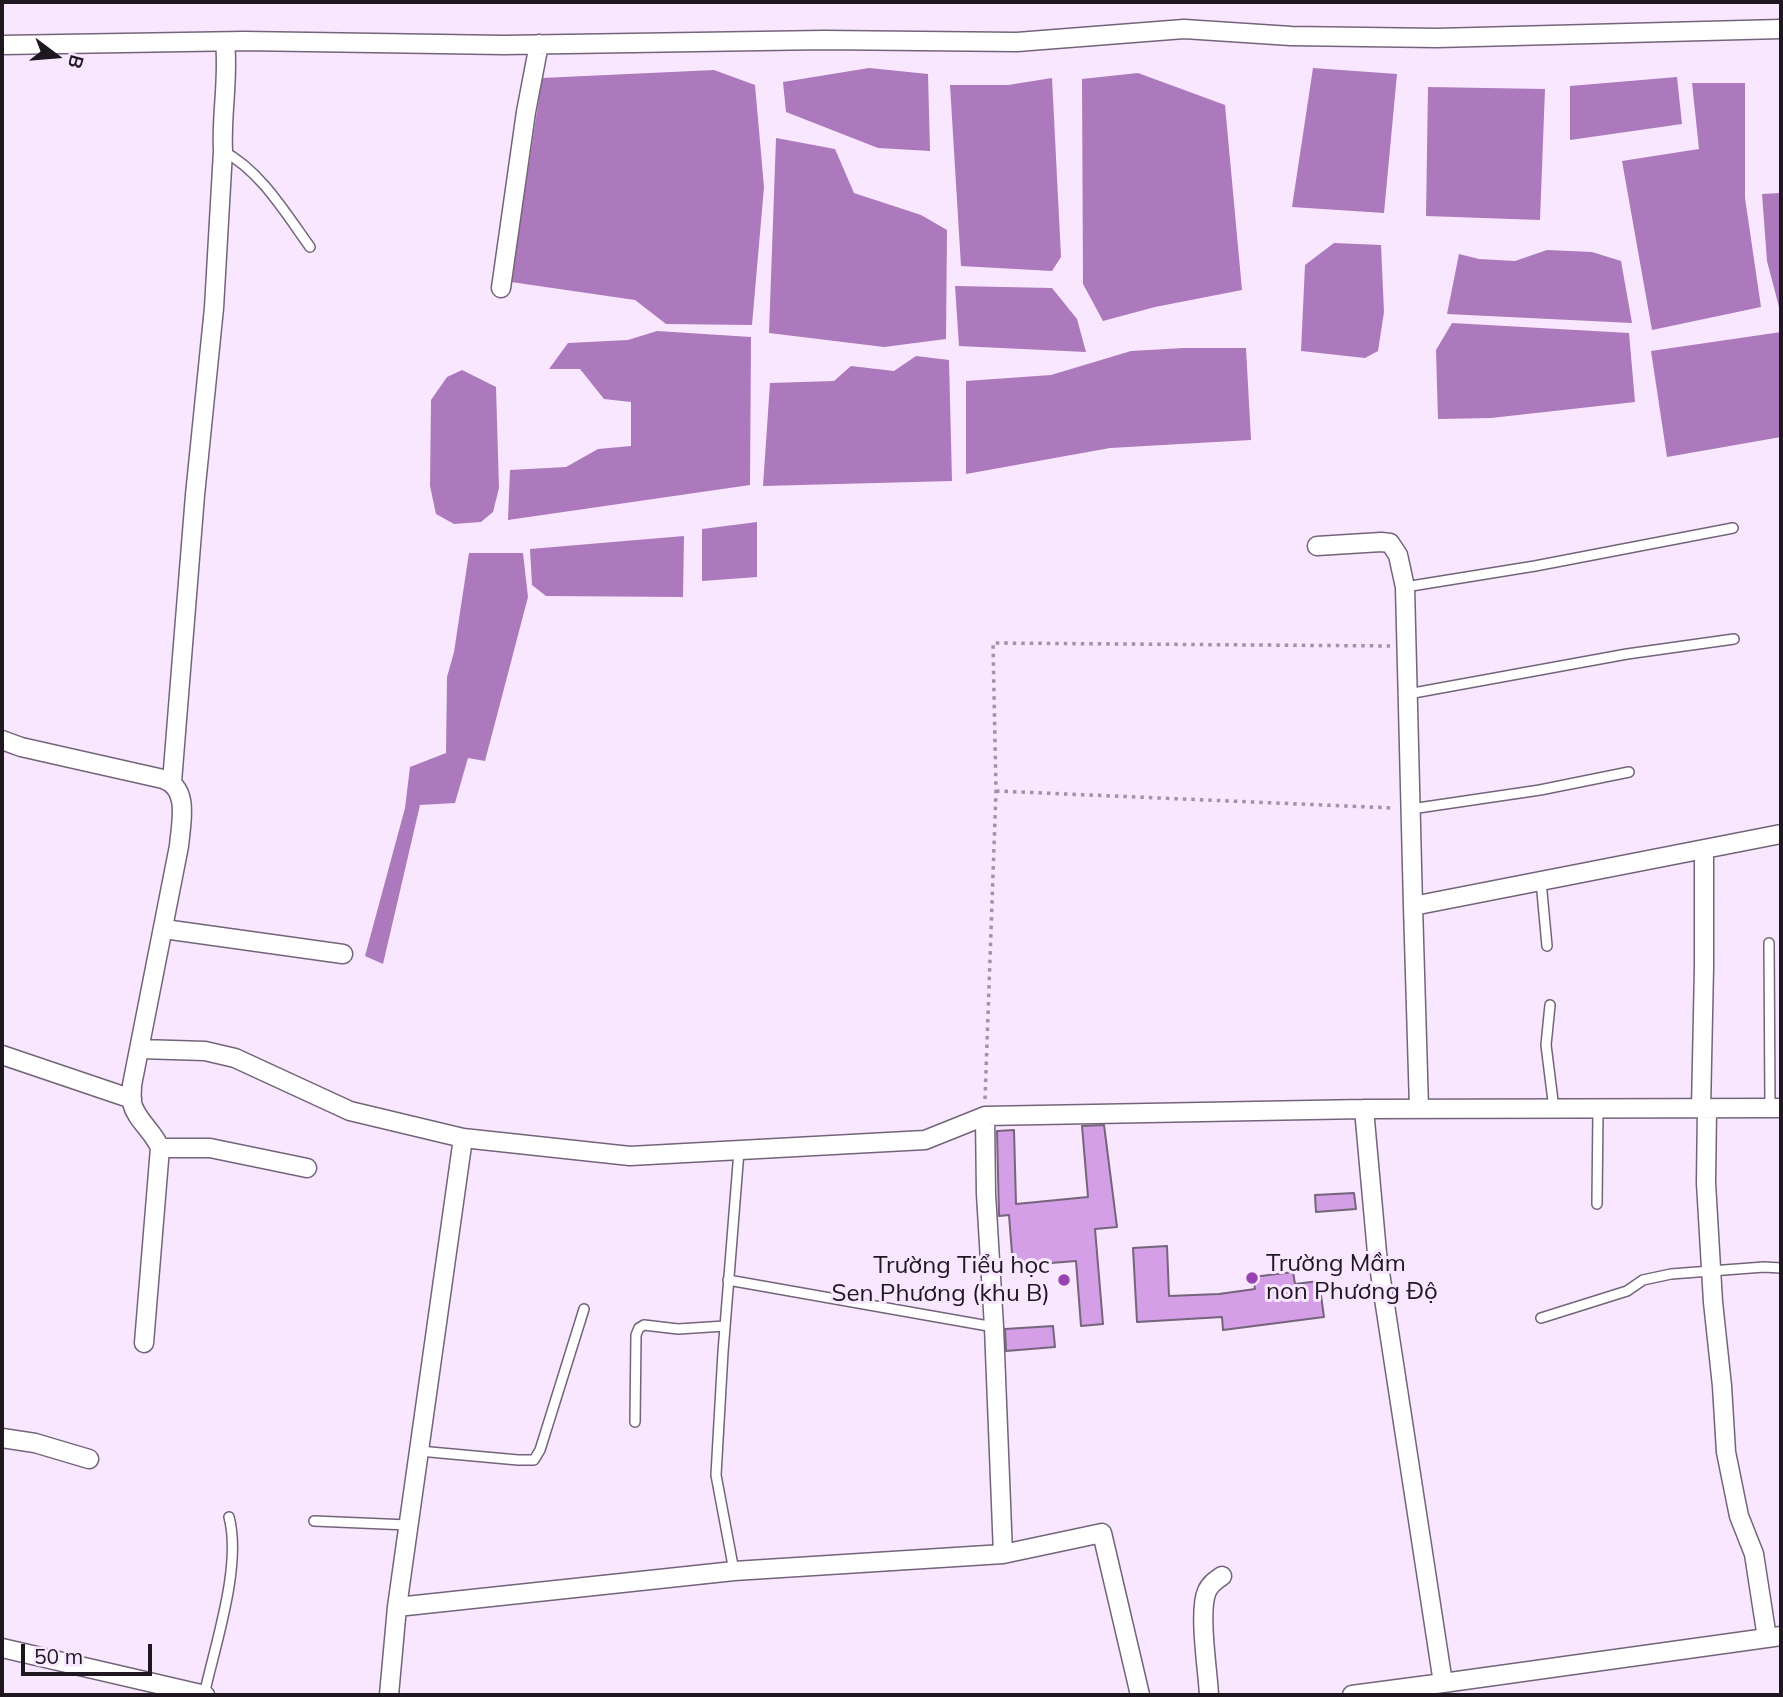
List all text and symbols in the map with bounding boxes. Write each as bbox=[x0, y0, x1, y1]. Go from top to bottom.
north arrow bbox=[21, 21, 91, 91]
text: B bbox=[63, 52, 90, 71]
place label: Trường Mầm non Phương Độ bbox=[1266, 1250, 1438, 1306]
place label: Trường Tiểu học Sen Phương (khu B) bbox=[832, 1252, 1050, 1308]
marker: Trường Mầm non Phương Độ bbox=[1244, 1270, 1260, 1286]
marker: Trường Tiểu học Sen Phương (khu B) bbox=[1056, 1272, 1072, 1288]
scale bar bbox=[24, 1630, 156, 1674]
text: 50 m bbox=[34, 1643, 83, 1669]

